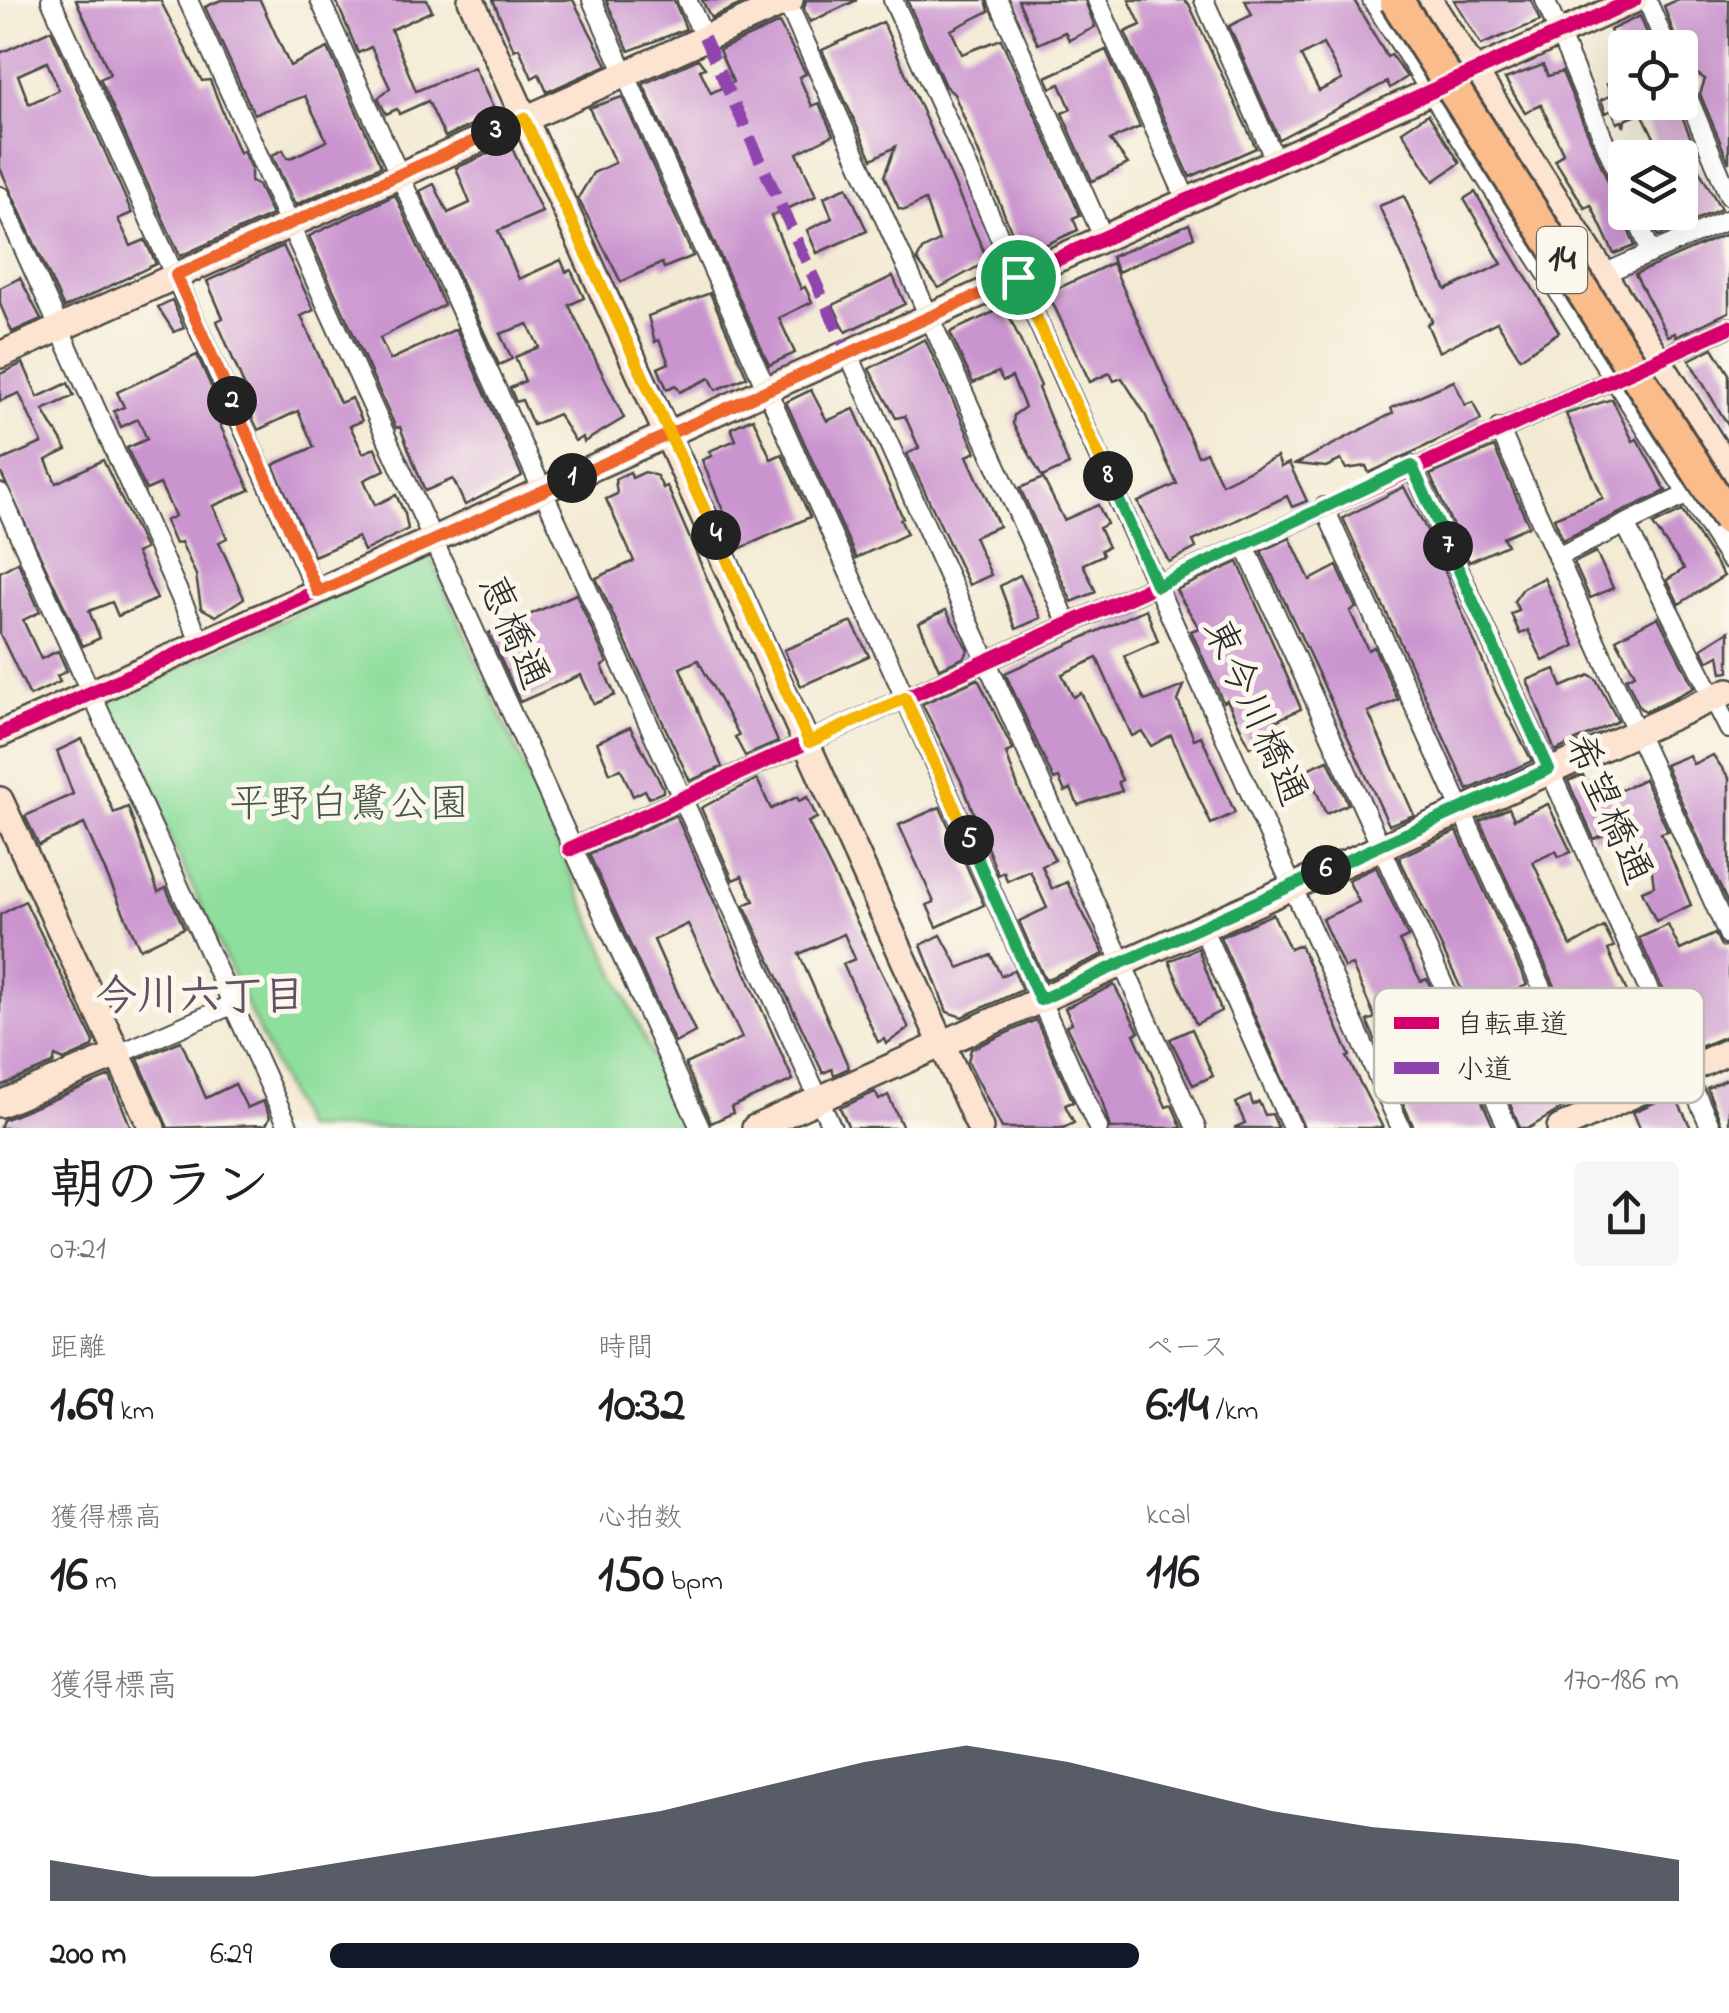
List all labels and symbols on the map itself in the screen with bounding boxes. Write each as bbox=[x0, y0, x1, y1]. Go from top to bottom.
pin: 3 bbox=[471, 106, 521, 156]
road number: 14 bbox=[1537, 227, 1587, 293]
pin bbox=[976, 235, 1061, 320]
pin: 2 bbox=[207, 376, 257, 426]
pin: 8 bbox=[1083, 451, 1133, 501]
pin: 1 bbox=[547, 453, 597, 503]
pin: 4 bbox=[691, 510, 741, 560]
pin: 7 bbox=[1423, 521, 1473, 571]
street label: 恵橋通 bbox=[460, 566, 562, 700]
street label: 東今川橋通 bbox=[1185, 610, 1321, 816]
street label: 希望橋通 bbox=[1547, 725, 1665, 895]
park label: 平野白鷺公園 bbox=[229, 777, 469, 836]
pin: 5 bbox=[944, 815, 994, 865]
pin: 6 bbox=[1301, 845, 1351, 895]
district label: 今川六丁目 bbox=[95, 968, 305, 1029]
legend bbox=[1374, 988, 1704, 1103]
text: 自転車道 bbox=[1456, 1006, 1568, 1047]
text: 小道 bbox=[1456, 1051, 1512, 1092]

